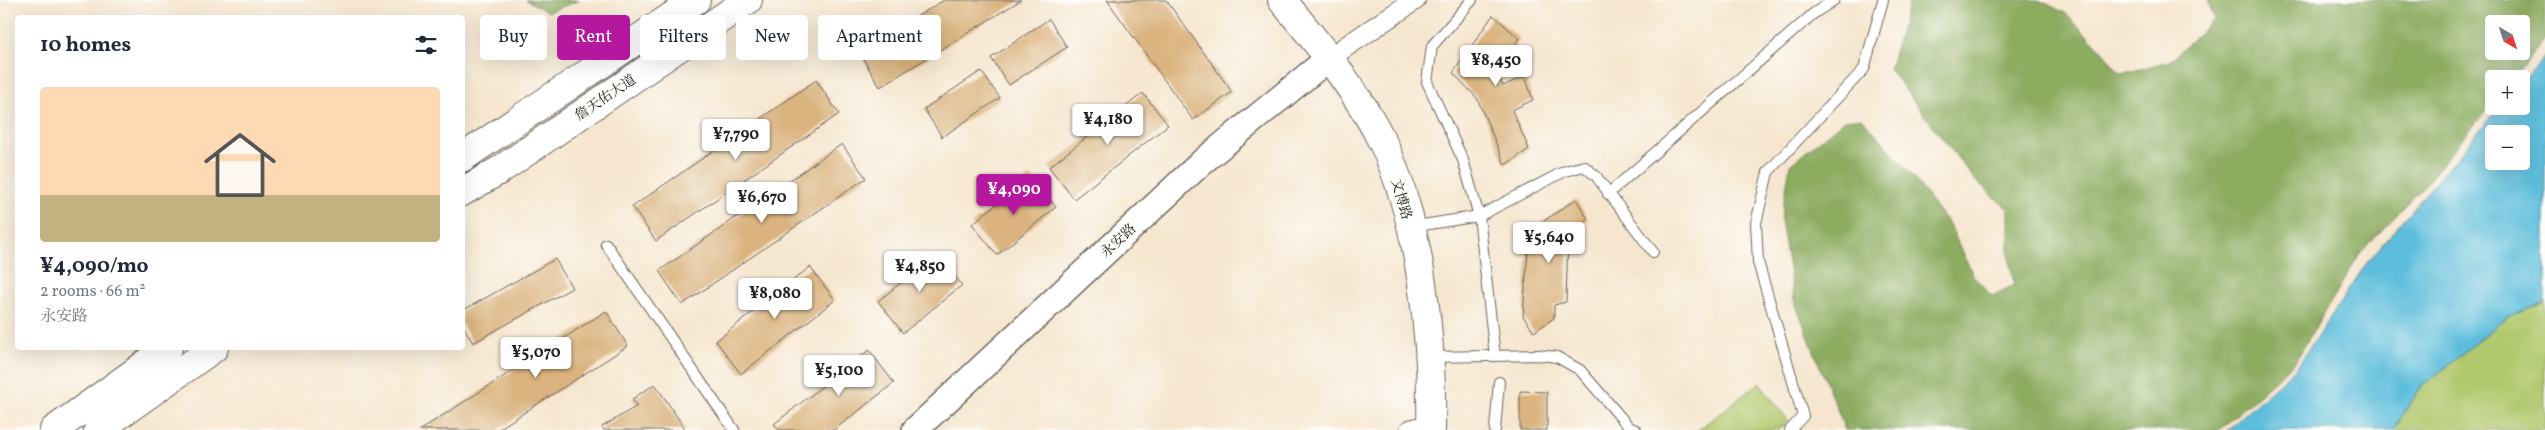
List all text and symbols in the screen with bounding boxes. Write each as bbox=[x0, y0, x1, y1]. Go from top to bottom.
chip: Buy bbox=[480, 15, 547, 60]
chip: Rent bbox=[557, 15, 630, 60]
chip: Filters bbox=[640, 15, 726, 60]
chip: New bbox=[736, 15, 808, 60]
chip: Apartment bbox=[818, 15, 941, 60]
north arrow bbox=[2485, 15, 2530, 60]
map controls bbox=[2485, 15, 2530, 170]
text: 10 homes bbox=[40, 31, 131, 60]
icon: filters bbox=[412, 31, 440, 59]
pin: ¥8,450 bbox=[1455, 44, 1537, 87]
text: ¥8,450 bbox=[1471, 50, 1521, 72]
button: + bbox=[2485, 70, 2530, 115]
street label: 詹天佑大道 bbox=[572, 71, 640, 126]
pin: ¥4,180 bbox=[1067, 104, 1149, 146]
text: ¥4,180 bbox=[1083, 109, 1133, 131]
pin: ¥7,790 bbox=[695, 119, 777, 161]
icon: home bbox=[195, 120, 285, 210]
text: ¥7,790 bbox=[713, 124, 759, 146]
button: − bbox=[2485, 125, 2530, 170]
pin: ¥4,090 bbox=[973, 174, 1055, 216]
street label: 文博路 bbox=[1386, 177, 1415, 222]
text: ¥4,090 bbox=[987, 179, 1041, 201]
pin: ¥6,670 bbox=[721, 182, 803, 224]
text: ¥6,670 bbox=[737, 187, 787, 209]
street label: 永安路 bbox=[1097, 220, 1141, 262]
pin: ¥5,640 bbox=[1508, 222, 1590, 264]
text: ¥5,640 bbox=[1524, 227, 1574, 249]
pin: ¥4,850 bbox=[879, 250, 961, 293]
text: ¥4,090/mo bbox=[40, 252, 149, 281]
text: ¥4,850 bbox=[895, 256, 945, 278]
pin: ¥8,080 bbox=[734, 278, 816, 320]
text: 2 rooms · 66 m² bbox=[40, 281, 146, 303]
text: ¥8,080 bbox=[749, 283, 801, 305]
text: 永安路 bbox=[40, 306, 88, 328]
pin: ¥5,070 bbox=[495, 336, 577, 379]
text: ¥5,070 bbox=[511, 342, 561, 364]
pin: ¥5,100 bbox=[798, 354, 880, 397]
text: ¥5,100 bbox=[815, 360, 863, 382]

